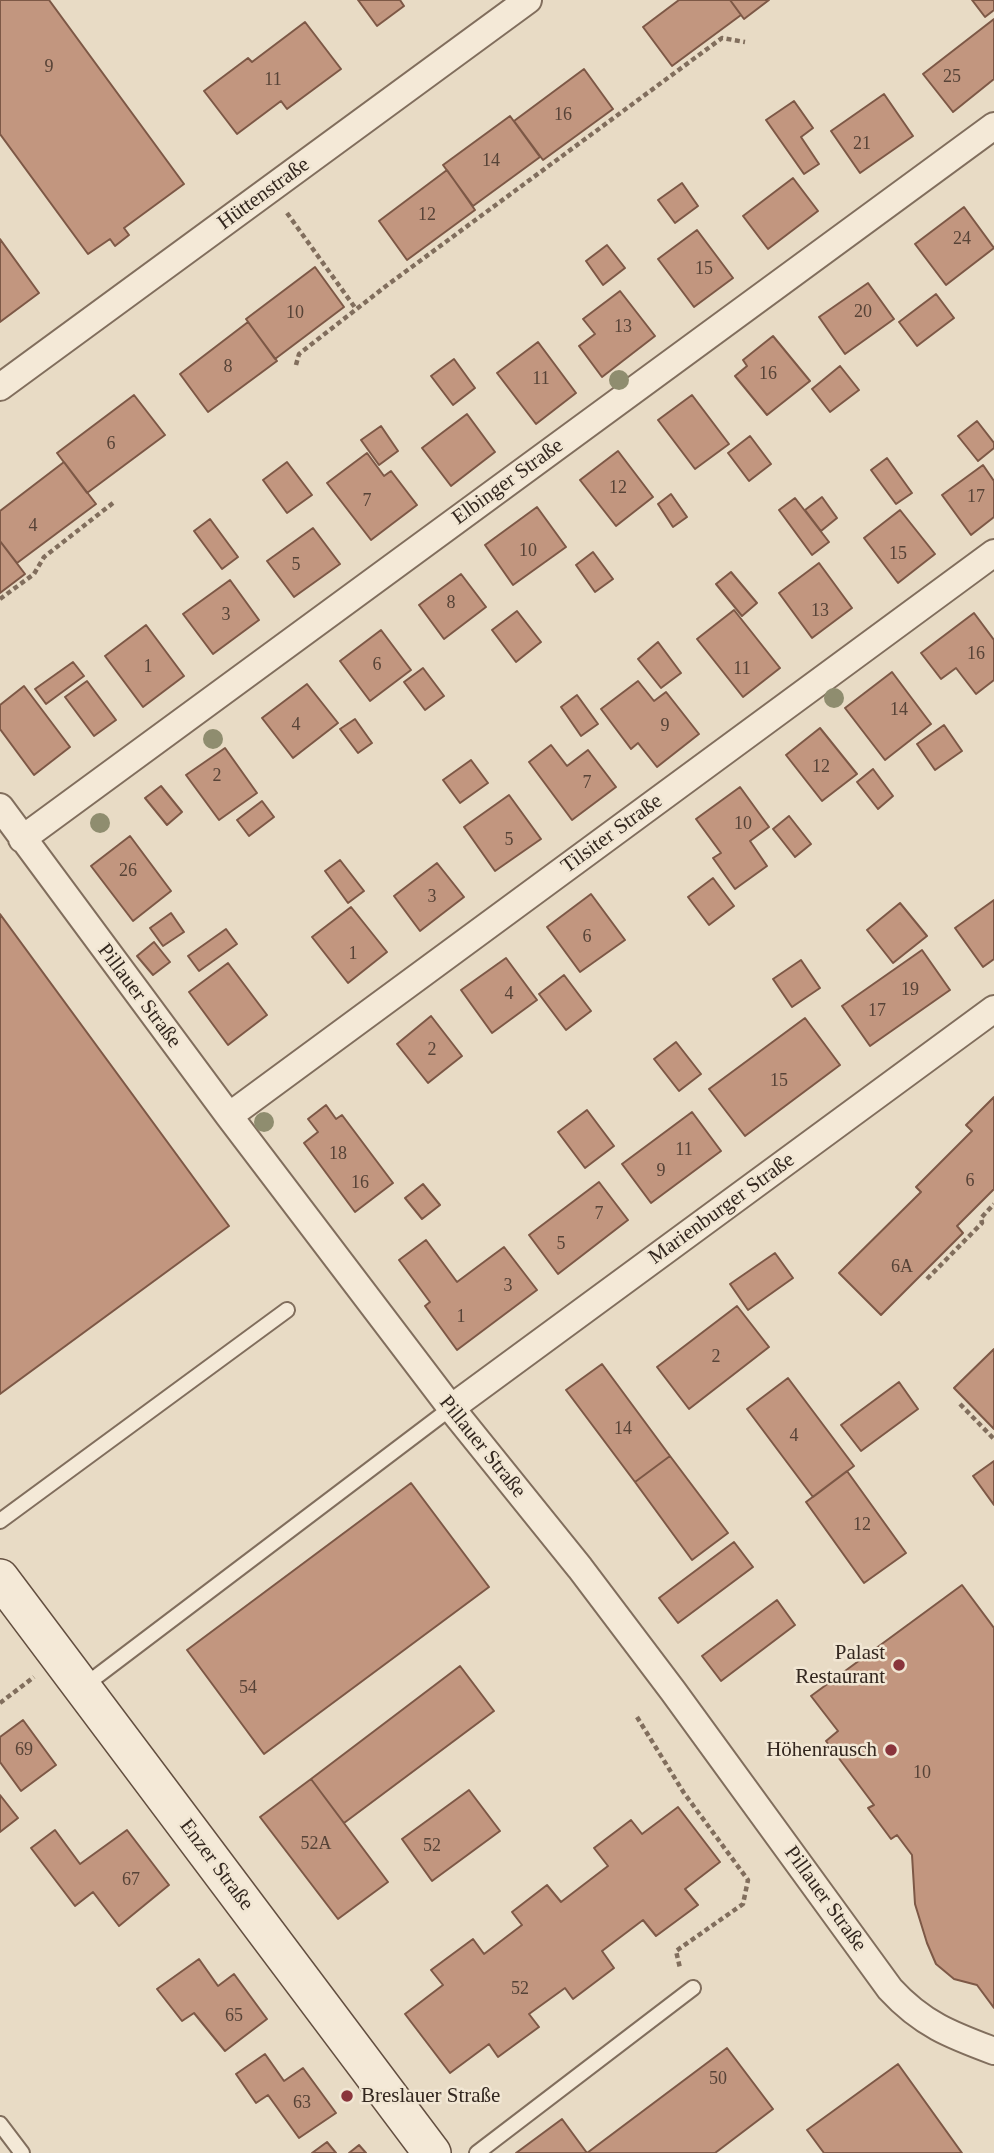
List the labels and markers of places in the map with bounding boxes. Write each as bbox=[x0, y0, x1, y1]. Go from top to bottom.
place label: Palast Restaurant bbox=[795, 1640, 885, 1690]
marker: Palast Restaurant bbox=[891, 1657, 907, 1673]
place label: Höhenrausch bbox=[766, 1737, 877, 1763]
marker: Höhenrausch bbox=[883, 1742, 899, 1758]
place label: Breslauer Straße bbox=[361, 2083, 500, 2109]
marker: Breslauer Straße bbox=[339, 2088, 355, 2104]

